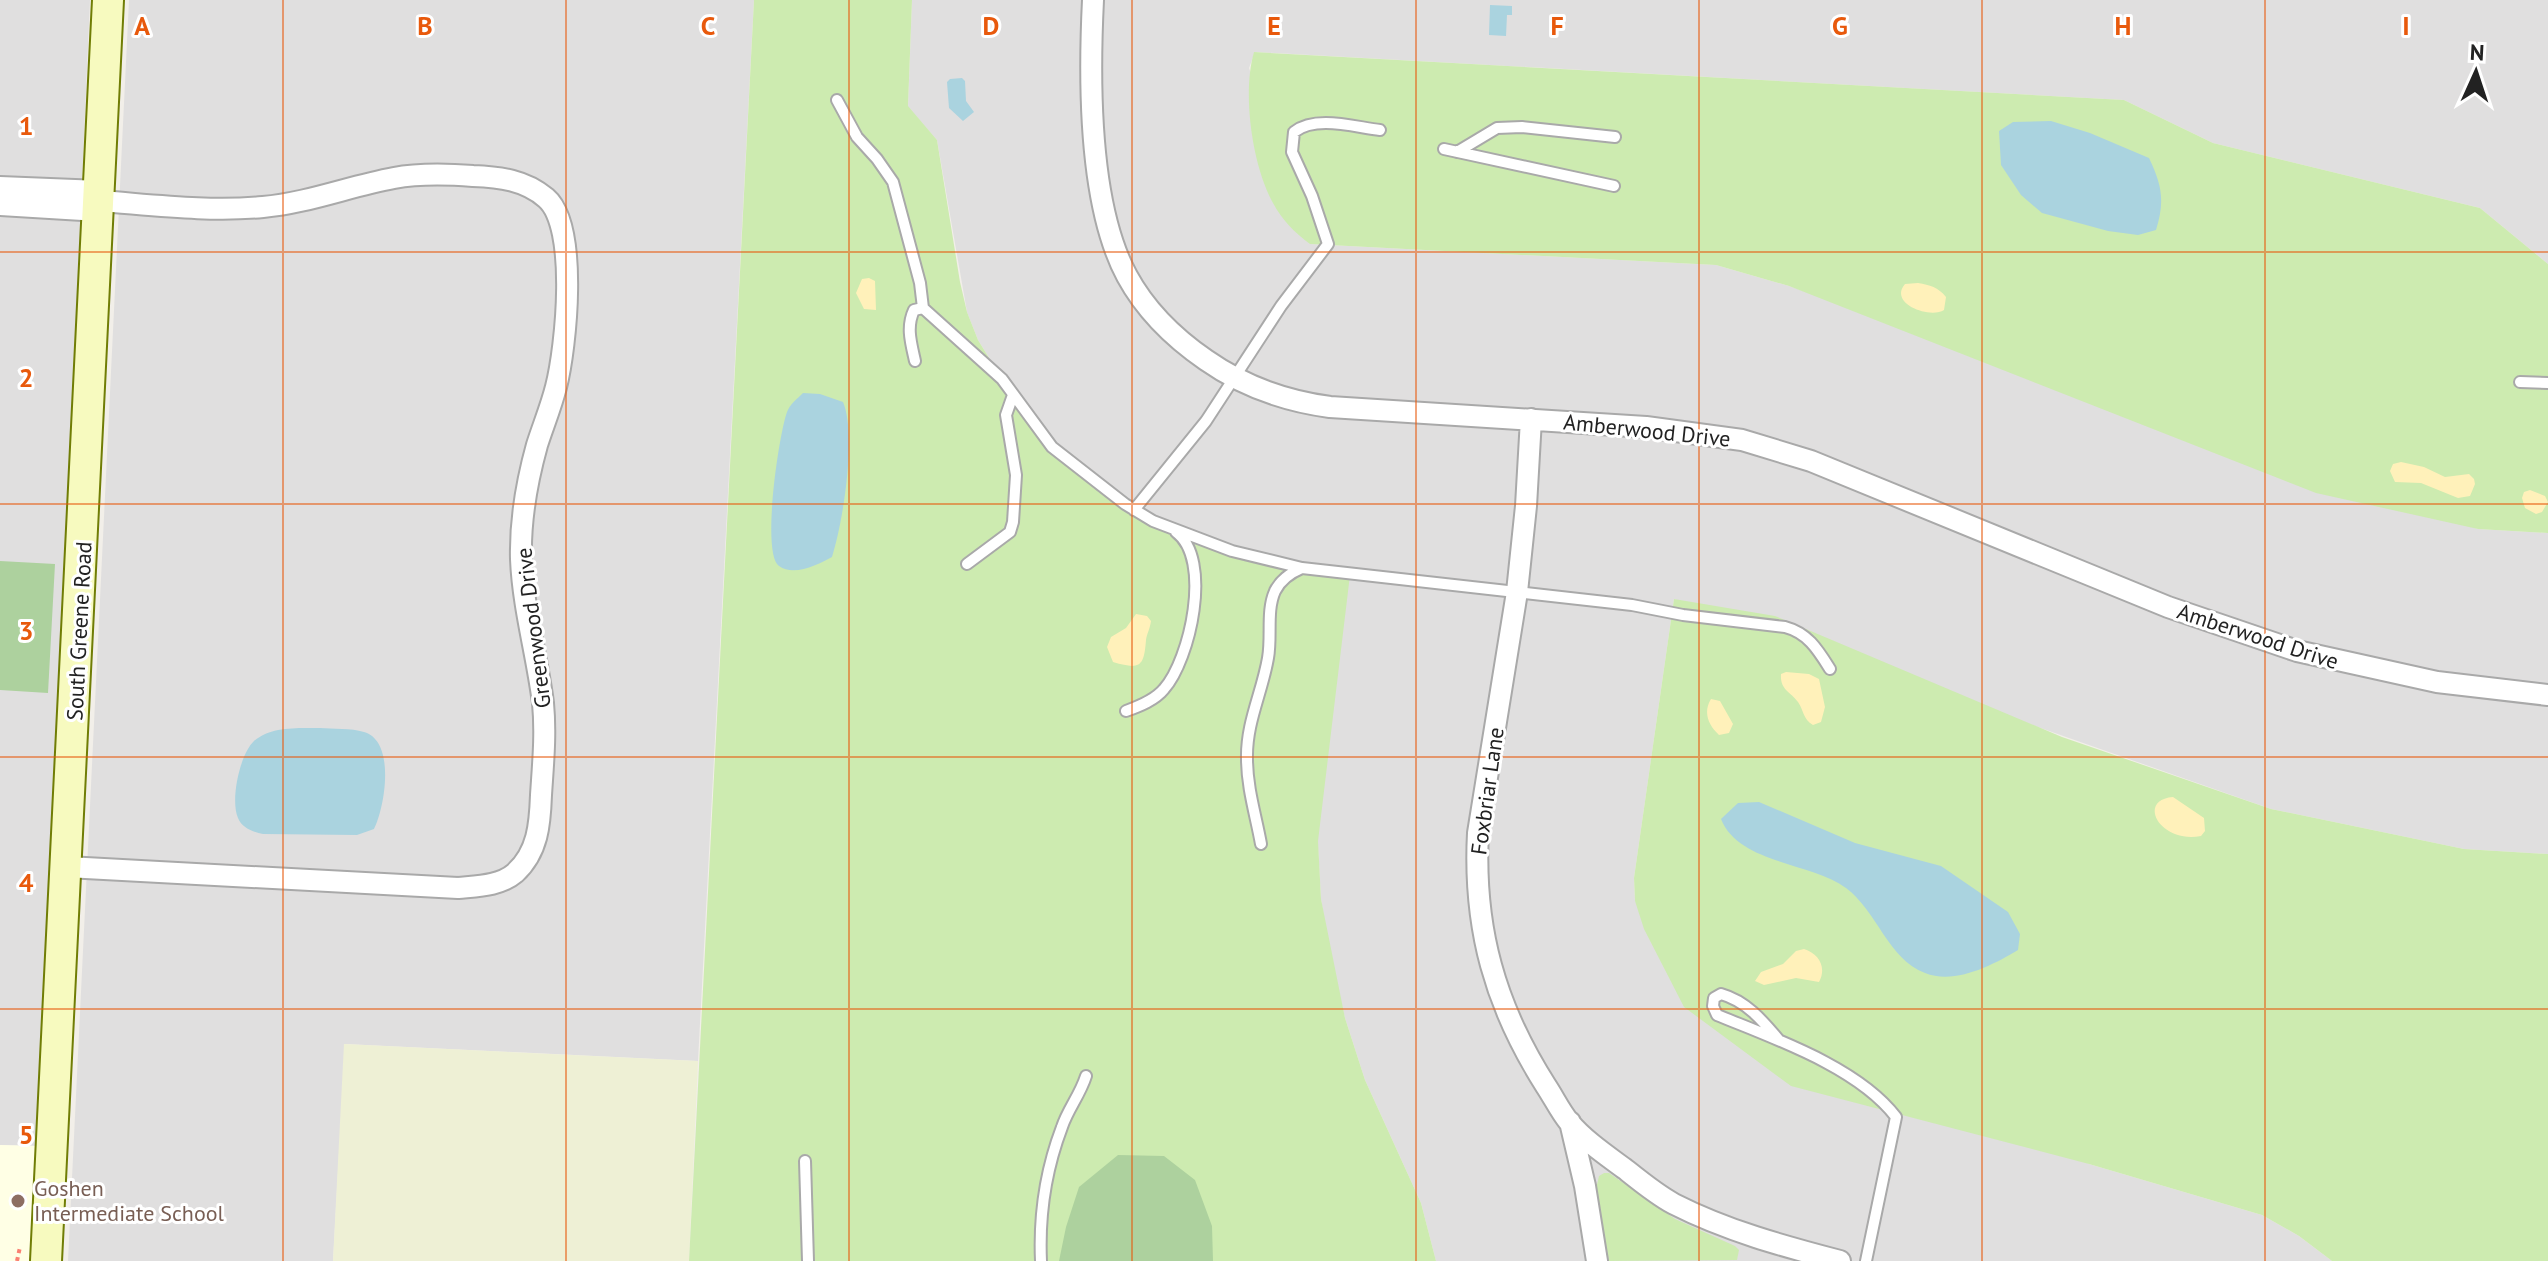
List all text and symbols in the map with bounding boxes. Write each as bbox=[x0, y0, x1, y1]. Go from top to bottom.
text: A bbox=[134, 9, 150, 42]
text: B bbox=[417, 9, 433, 42]
text: C bbox=[701, 9, 715, 42]
text: D bbox=[983, 9, 999, 42]
text: E bbox=[1267, 9, 1281, 42]
text: F bbox=[1550, 9, 1564, 42]
text: G bbox=[1832, 9, 1848, 42]
text: H bbox=[2115, 9, 2131, 42]
text: I bbox=[2402, 9, 2410, 42]
north arrow bbox=[2436, 32, 2516, 112]
text: N bbox=[2469, 38, 2485, 66]
text: 1 bbox=[19, 109, 33, 142]
text: 2 bbox=[19, 361, 33, 394]
street label: Amberwood Drive bbox=[1562, 407, 1732, 453]
street label: South Greene Road bbox=[60, 541, 98, 721]
street label: Greenwood Drive bbox=[509, 546, 557, 710]
street label: Amberwood Drive bbox=[2174, 597, 2342, 675]
text: 3 bbox=[19, 614, 33, 647]
street label: Foxbriar Lane bbox=[1464, 725, 1510, 857]
text: 4 bbox=[19, 866, 34, 899]
text: 5 bbox=[19, 1118, 33, 1151]
place label: Goshen Intermediate School bbox=[34, 1174, 224, 1227]
marker: Goshen Intermediate School bbox=[9, 1192, 27, 1210]

